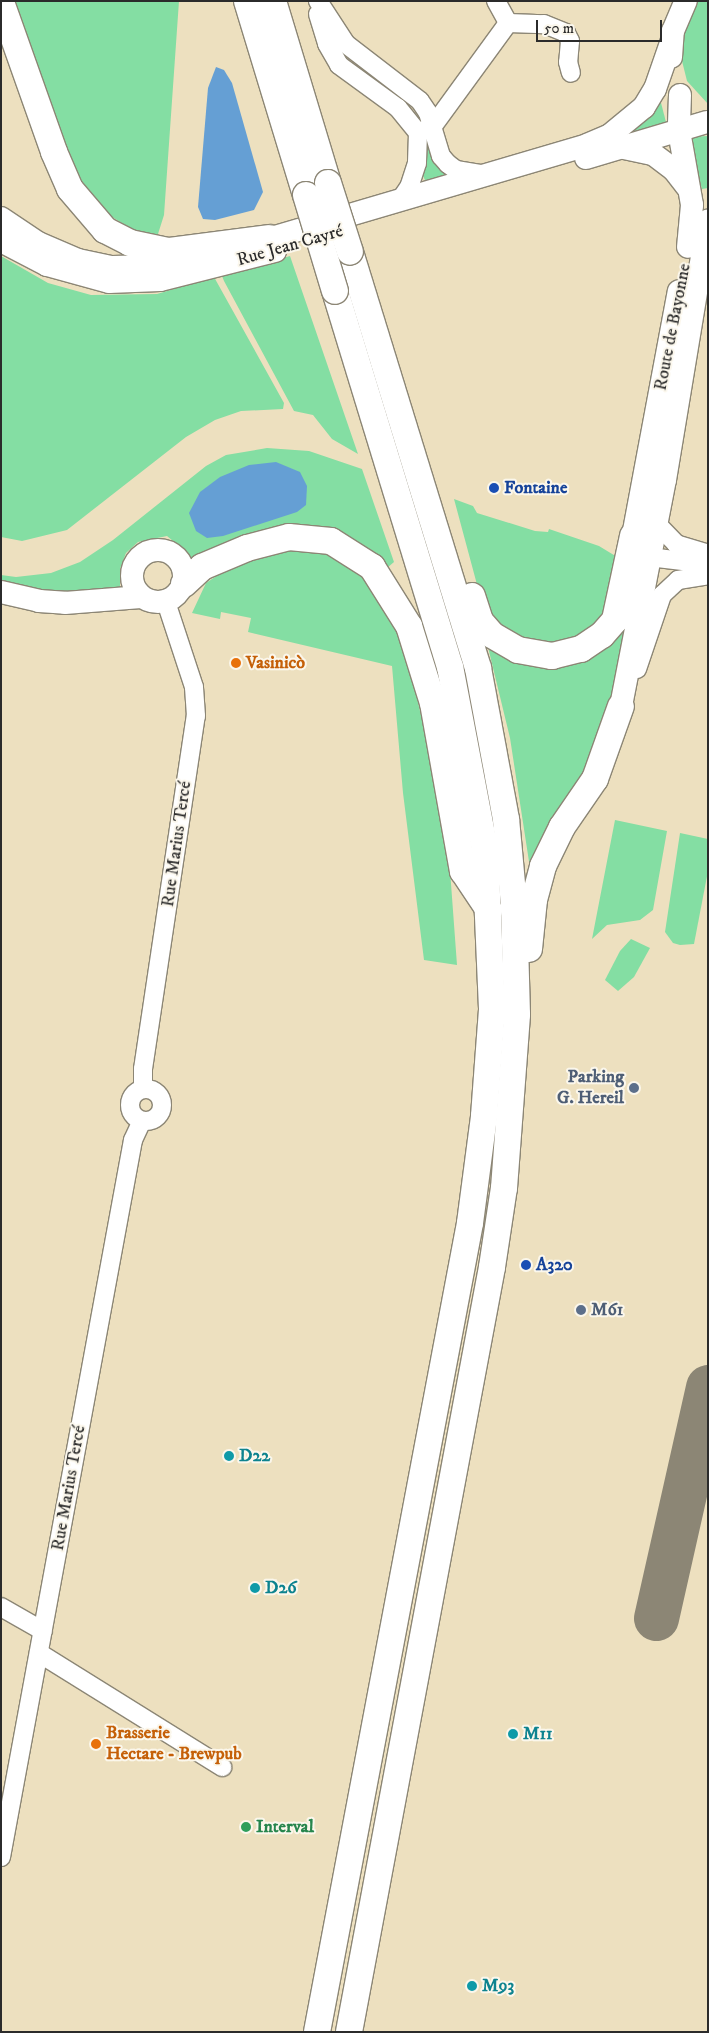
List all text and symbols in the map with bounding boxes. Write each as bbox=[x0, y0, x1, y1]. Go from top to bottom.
scale bar bbox=[539, 10, 665, 42]
text: 50 m bbox=[544, 19, 574, 38]
street label: Rue Jean Cayré bbox=[234, 221, 346, 271]
street label: Route de Bayonne bbox=[650, 262, 696, 392]
place label: Fontaine bbox=[504, 477, 567, 499]
marker: Fontaine bbox=[488, 482, 500, 494]
place label: Vasinicò bbox=[246, 652, 305, 674]
marker: Vasinicò bbox=[230, 657, 242, 669]
street label: Rue Marius Tercé bbox=[157, 780, 197, 908]
place label: Parking G. Hereil bbox=[557, 1067, 624, 1110]
marker: Parking G. Hereil bbox=[628, 1082, 640, 1094]
place label: A320 bbox=[536, 1254, 573, 1276]
marker: A320 bbox=[520, 1259, 532, 1271]
place label: M61 bbox=[591, 1299, 623, 1321]
marker: M61 bbox=[575, 1304, 587, 1316]
street label: Rue Marius Tercé bbox=[47, 1424, 91, 1552]
place label: D22 bbox=[239, 1445, 270, 1467]
marker: D22 bbox=[223, 1450, 235, 1462]
place label: D26 bbox=[265, 1577, 297, 1599]
marker: D26 bbox=[249, 1582, 261, 1594]
place label: Brasserie Hectare - Brewpub bbox=[106, 1723, 242, 1766]
place label: M11 bbox=[523, 1723, 553, 1745]
marker: M11 bbox=[507, 1728, 519, 1740]
marker: Brasserie Hectare - Brewpub bbox=[90, 1738, 102, 1750]
place label: Interval bbox=[256, 1816, 314, 1838]
marker: Interval bbox=[240, 1821, 252, 1833]
place label: M93 bbox=[482, 1975, 514, 1997]
marker: M93 bbox=[466, 1980, 478, 1992]

